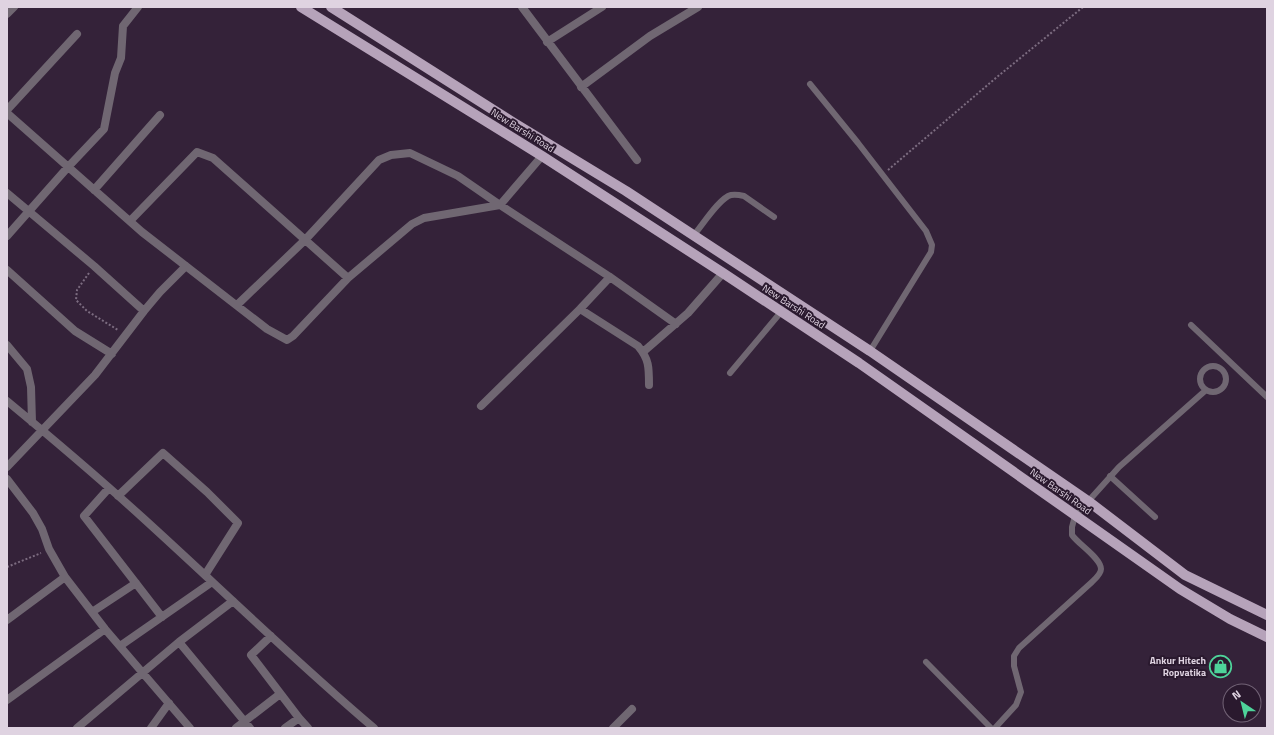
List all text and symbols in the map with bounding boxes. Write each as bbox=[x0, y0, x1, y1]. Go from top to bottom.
street label: New Barshi Road bbox=[488, 105, 557, 156]
street label: New Barshi Road bbox=[759, 280, 828, 332]
street label: New Barshi Road bbox=[1027, 465, 1095, 518]
place label: Ankur Hitech Ropvatika bbox=[1150, 653, 1206, 680]
shop icon: Ankur Hitech Ropvatika bbox=[1208, 653, 1234, 679]
north arrow bbox=[1222, 683, 1262, 723]
text: N bbox=[1229, 686, 1244, 704]

